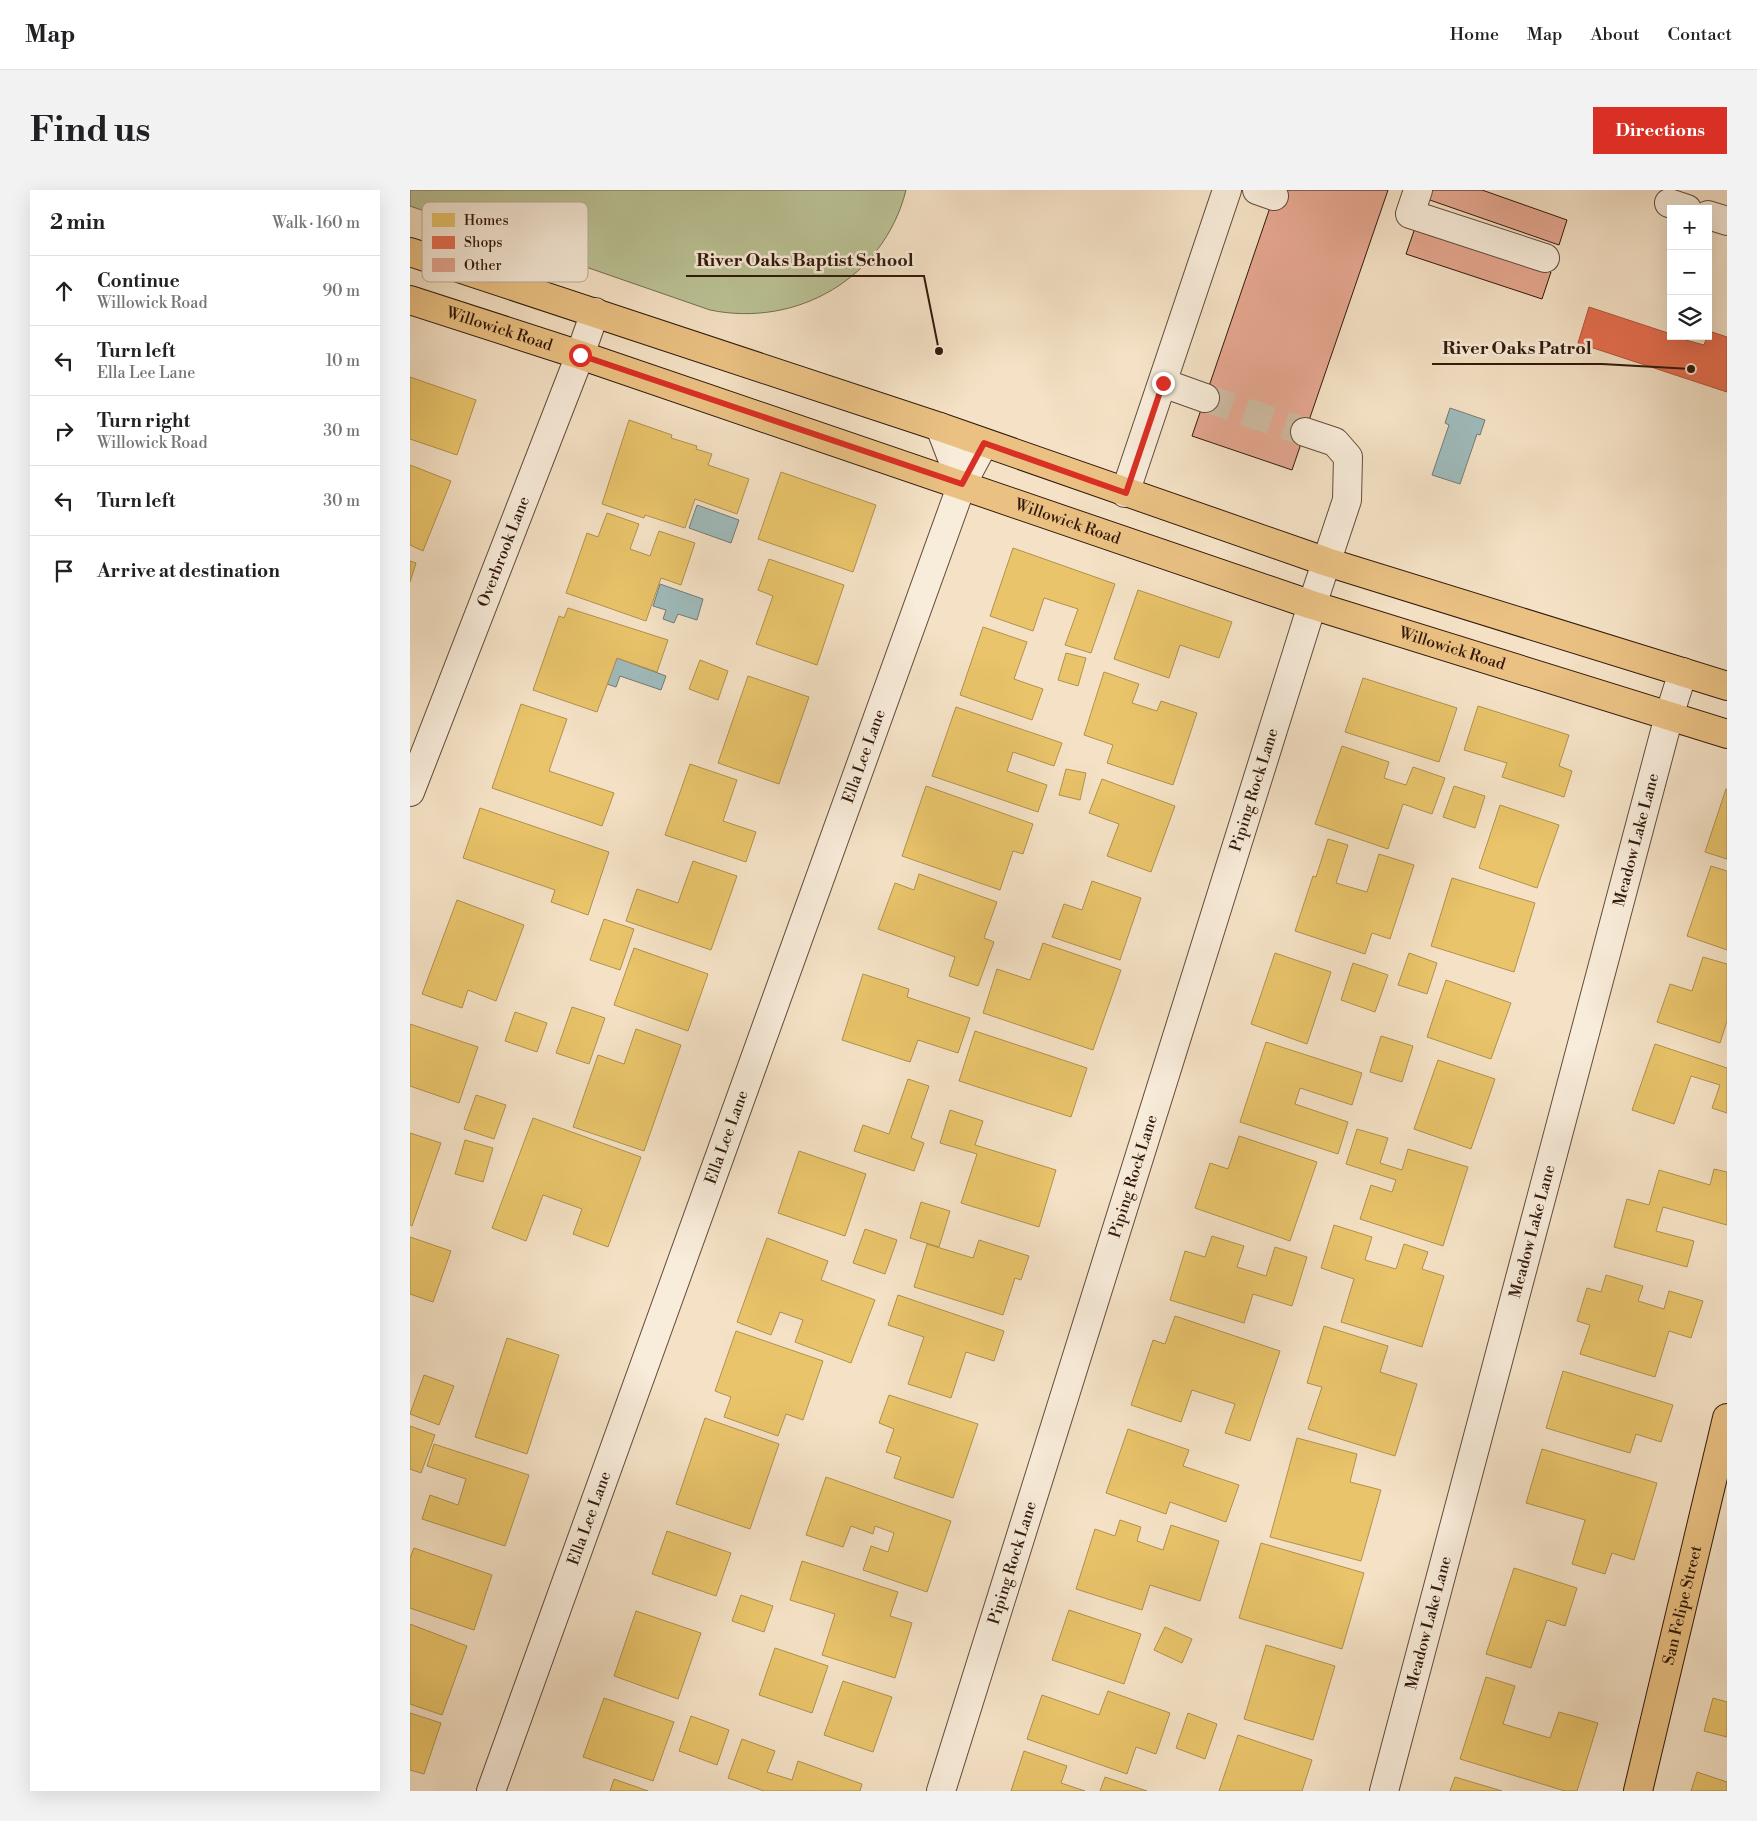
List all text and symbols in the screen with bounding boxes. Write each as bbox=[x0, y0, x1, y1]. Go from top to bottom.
text: Map bbox=[25, 20, 75, 50]
text: Home bbox=[1450, 23, 1499, 46]
text: Map bbox=[1527, 23, 1563, 46]
text: About bbox=[1591, 23, 1640, 46]
text: Contact bbox=[1668, 23, 1732, 46]
button: Directions bbox=[1593, 107, 1727, 154]
text: Find us bbox=[30, 109, 150, 152]
legend bbox=[422, 202, 588, 282]
map controls bbox=[1667, 205, 1712, 340]
button: + bbox=[1667, 205, 1712, 250]
text: 2 min bbox=[50, 210, 105, 236]
text: Homes bbox=[464, 212, 509, 230]
text: Walk · 160 m bbox=[272, 213, 360, 233]
text: Shops bbox=[464, 234, 502, 252]
callout: River Oaks Baptist School bbox=[686, 243, 924, 276]
text: River Oaks Baptist School bbox=[696, 249, 914, 272]
button: − bbox=[1667, 250, 1712, 295]
text: Other bbox=[464, 257, 502, 275]
text: Continue bbox=[97, 269, 180, 293]
icon: ahead bbox=[50, 277, 78, 305]
text: 90 m bbox=[322, 281, 360, 301]
text: Willowick Road bbox=[97, 293, 208, 313]
button: layers bbox=[1667, 295, 1712, 340]
street label: Willowick Road bbox=[443, 302, 555, 355]
callout: River Oaks Patrol bbox=[1432, 331, 1602, 364]
text: River Oaks Patrol bbox=[1442, 337, 1592, 360]
text: Turn left bbox=[97, 339, 176, 363]
route start bbox=[569, 344, 592, 367]
icon: left bbox=[50, 347, 78, 375]
text: 10 m bbox=[326, 351, 360, 371]
text: Ella Lee Lane bbox=[97, 363, 195, 383]
route end bbox=[1152, 372, 1175, 395]
text: Turn right bbox=[97, 409, 190, 433]
icon: right bbox=[50, 417, 78, 445]
text: 30 m bbox=[323, 421, 360, 441]
text: Willowick Road bbox=[97, 433, 208, 453]
icon: left bbox=[50, 487, 78, 515]
text: Turn left bbox=[97, 489, 176, 513]
text: 30 m bbox=[323, 491, 360, 511]
street label: Overbrook Lane bbox=[473, 493, 534, 610]
street label: Willowick Road bbox=[1011, 494, 1123, 549]
icon: arrive bbox=[50, 557, 78, 585]
text: Arrive at destination bbox=[97, 559, 280, 583]
street label: Willowick Road bbox=[1395, 622, 1508, 675]
street label: Ella Lee Lane bbox=[838, 706, 890, 806]
street label: Piping Rock Lane bbox=[1226, 726, 1283, 854]
street label: Meadow Lake Lane bbox=[1609, 771, 1663, 909]
street label: Ella Lee Lane bbox=[701, 1087, 753, 1187]
street label: Piping Rock Lane bbox=[1105, 1112, 1162, 1240]
street label: Meadow Lake Lane bbox=[1505, 1162, 1560, 1300]
street label: Ella Lee Lane bbox=[563, 1469, 615, 1568]
street label: Piping Rock Lane bbox=[984, 1499, 1041, 1627]
street label: San Felipe Street bbox=[1658, 1543, 1706, 1667]
street label: Meadow Lake Lane bbox=[1401, 1554, 1456, 1692]

